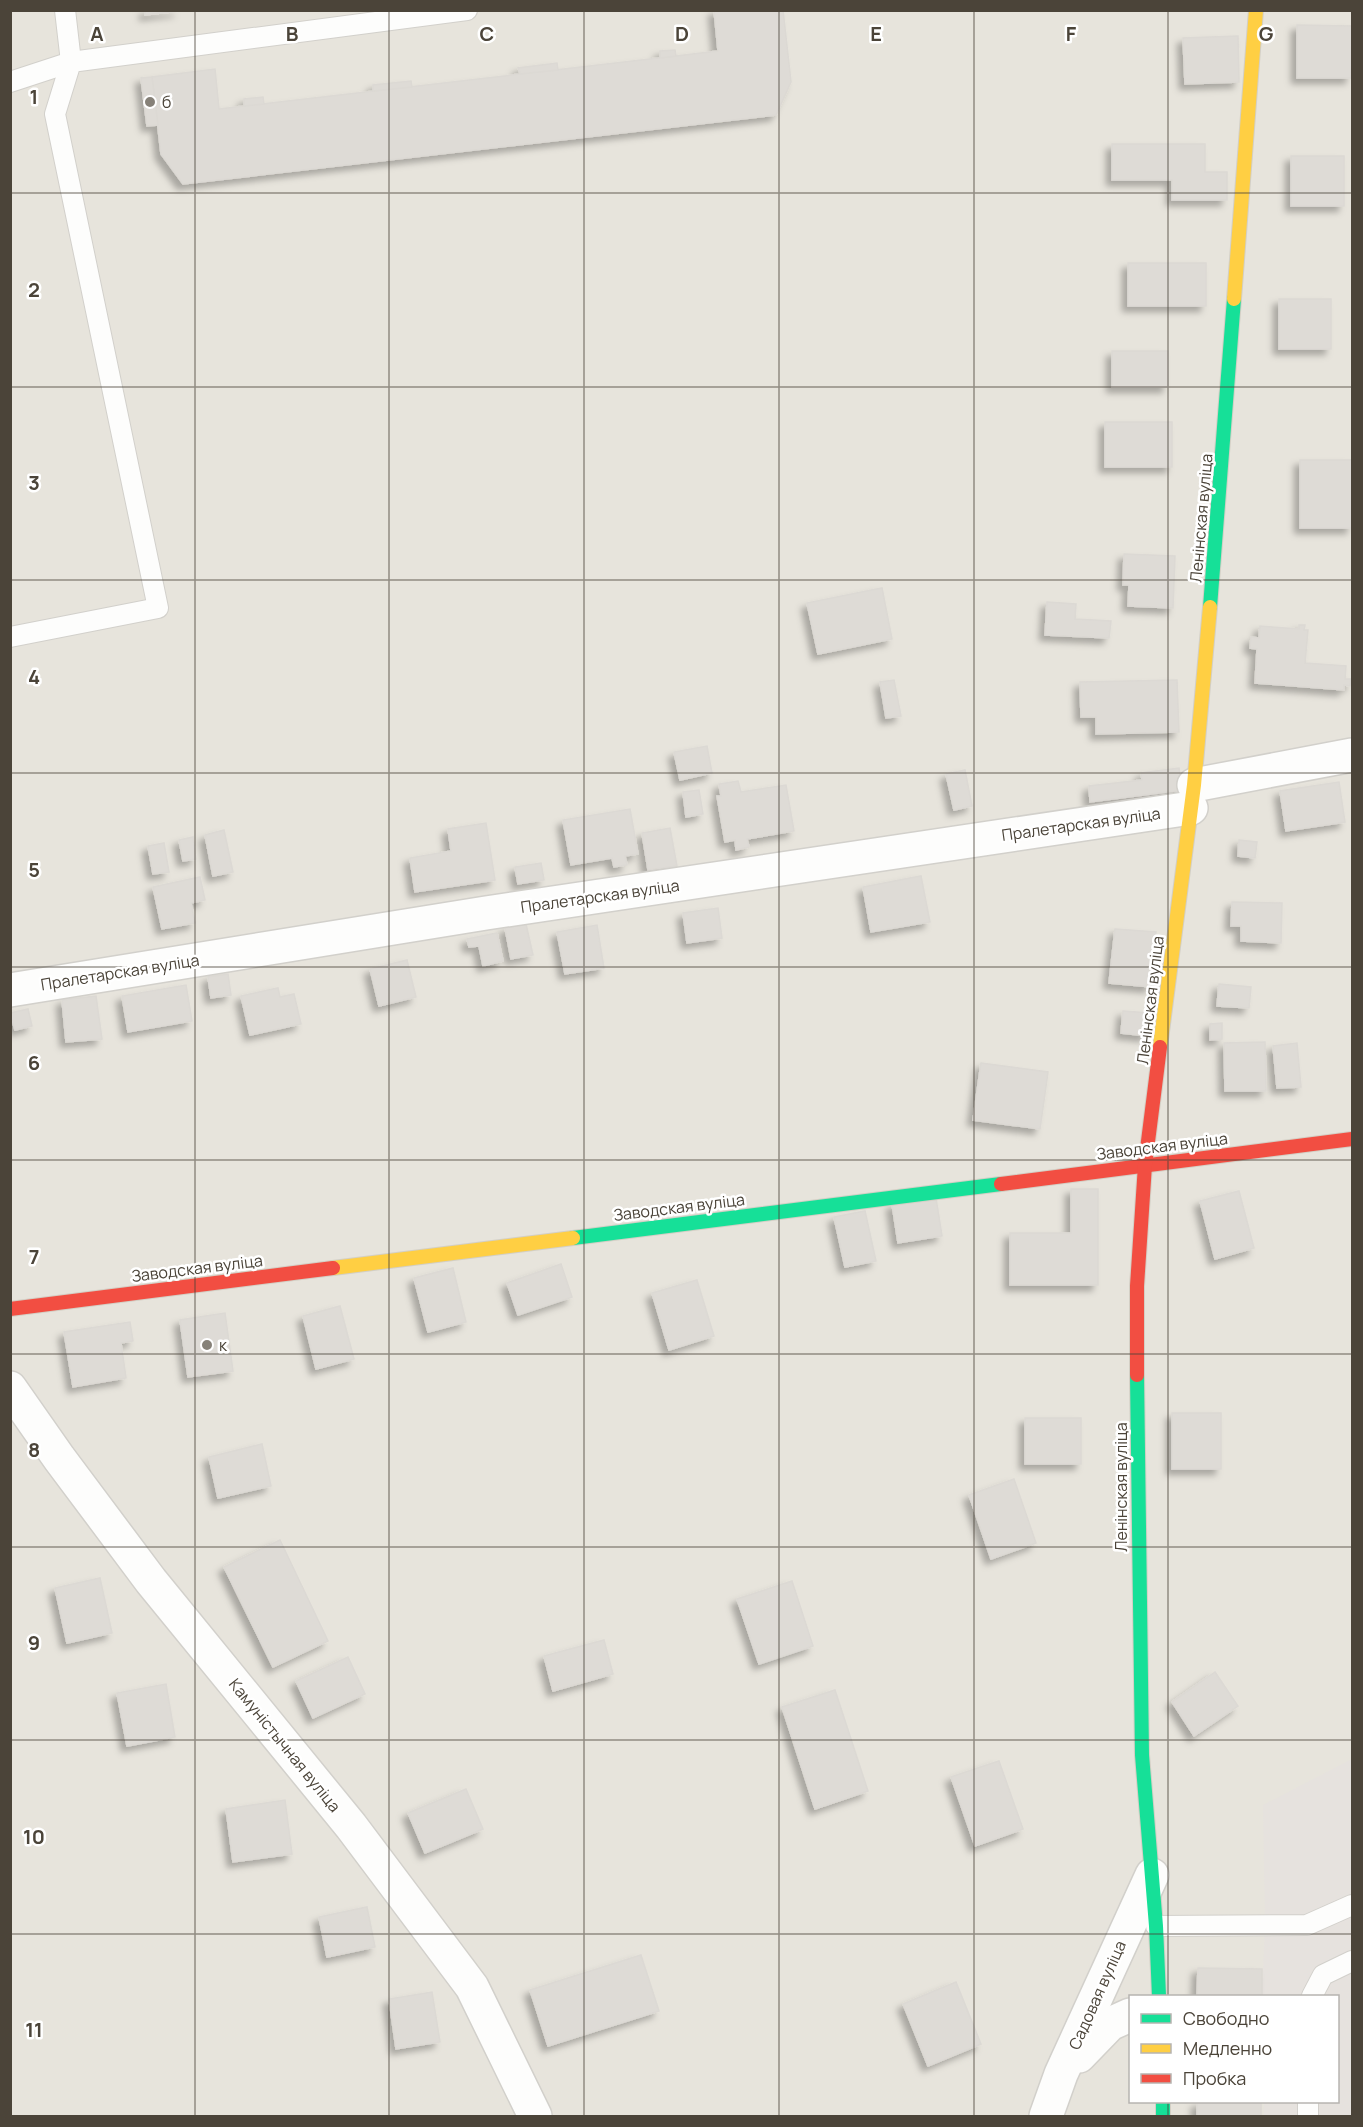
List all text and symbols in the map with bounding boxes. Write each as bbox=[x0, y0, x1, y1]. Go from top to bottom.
text: A bbox=[90, 20, 104, 47]
text: B bbox=[286, 20, 299, 47]
text: C bbox=[480, 20, 494, 47]
text: D bbox=[675, 20, 689, 47]
text: E bbox=[870, 20, 882, 47]
text: F bbox=[1066, 20, 1077, 47]
text: G bbox=[1259, 20, 1274, 47]
text: 1 bbox=[30, 83, 38, 110]
place label: б bbox=[162, 91, 171, 113]
marker: б bbox=[143, 95, 157, 109]
text: 2 bbox=[28, 276, 40, 303]
street label: Ленінская вуліца bbox=[1184, 453, 1218, 583]
text: 3 bbox=[28, 469, 40, 496]
text: 4 bbox=[28, 663, 40, 690]
street label: Пралетарская вуліца bbox=[1000, 802, 1162, 846]
text: 5 bbox=[28, 856, 40, 883]
street label: Пралетарская вуліца bbox=[519, 874, 681, 918]
street label: Ленінская вуліца bbox=[1131, 934, 1169, 1066]
street label: Пралетарская вуліца bbox=[39, 949, 201, 995]
text: 6 bbox=[28, 1049, 40, 1076]
street label: Заводская вуліца bbox=[1095, 1127, 1229, 1165]
street label: Заводская вуліца bbox=[612, 1188, 746, 1226]
text: 7 bbox=[29, 1243, 39, 1270]
street label: Заводская вуліца bbox=[130, 1249, 264, 1287]
place label: к bbox=[219, 1334, 228, 1356]
marker: к bbox=[200, 1338, 214, 1352]
street label: Ленінская вуліца bbox=[1110, 1422, 1132, 1552]
text: 8 bbox=[28, 1436, 40, 1463]
text: 9 bbox=[28, 1629, 40, 1656]
street label: Камуністычная вуліца bbox=[224, 1674, 346, 1816]
text: 10 bbox=[23, 1823, 45, 1850]
street label: Садовая вуліца bbox=[1063, 1937, 1131, 2053]
legend bbox=[1129, 1995, 1339, 2103]
text: Свободно bbox=[1183, 2006, 1269, 2030]
text: 11 bbox=[25, 2016, 43, 2043]
text: Медленно bbox=[1183, 2036, 1272, 2060]
text: Пробка bbox=[1183, 2066, 1246, 2090]

